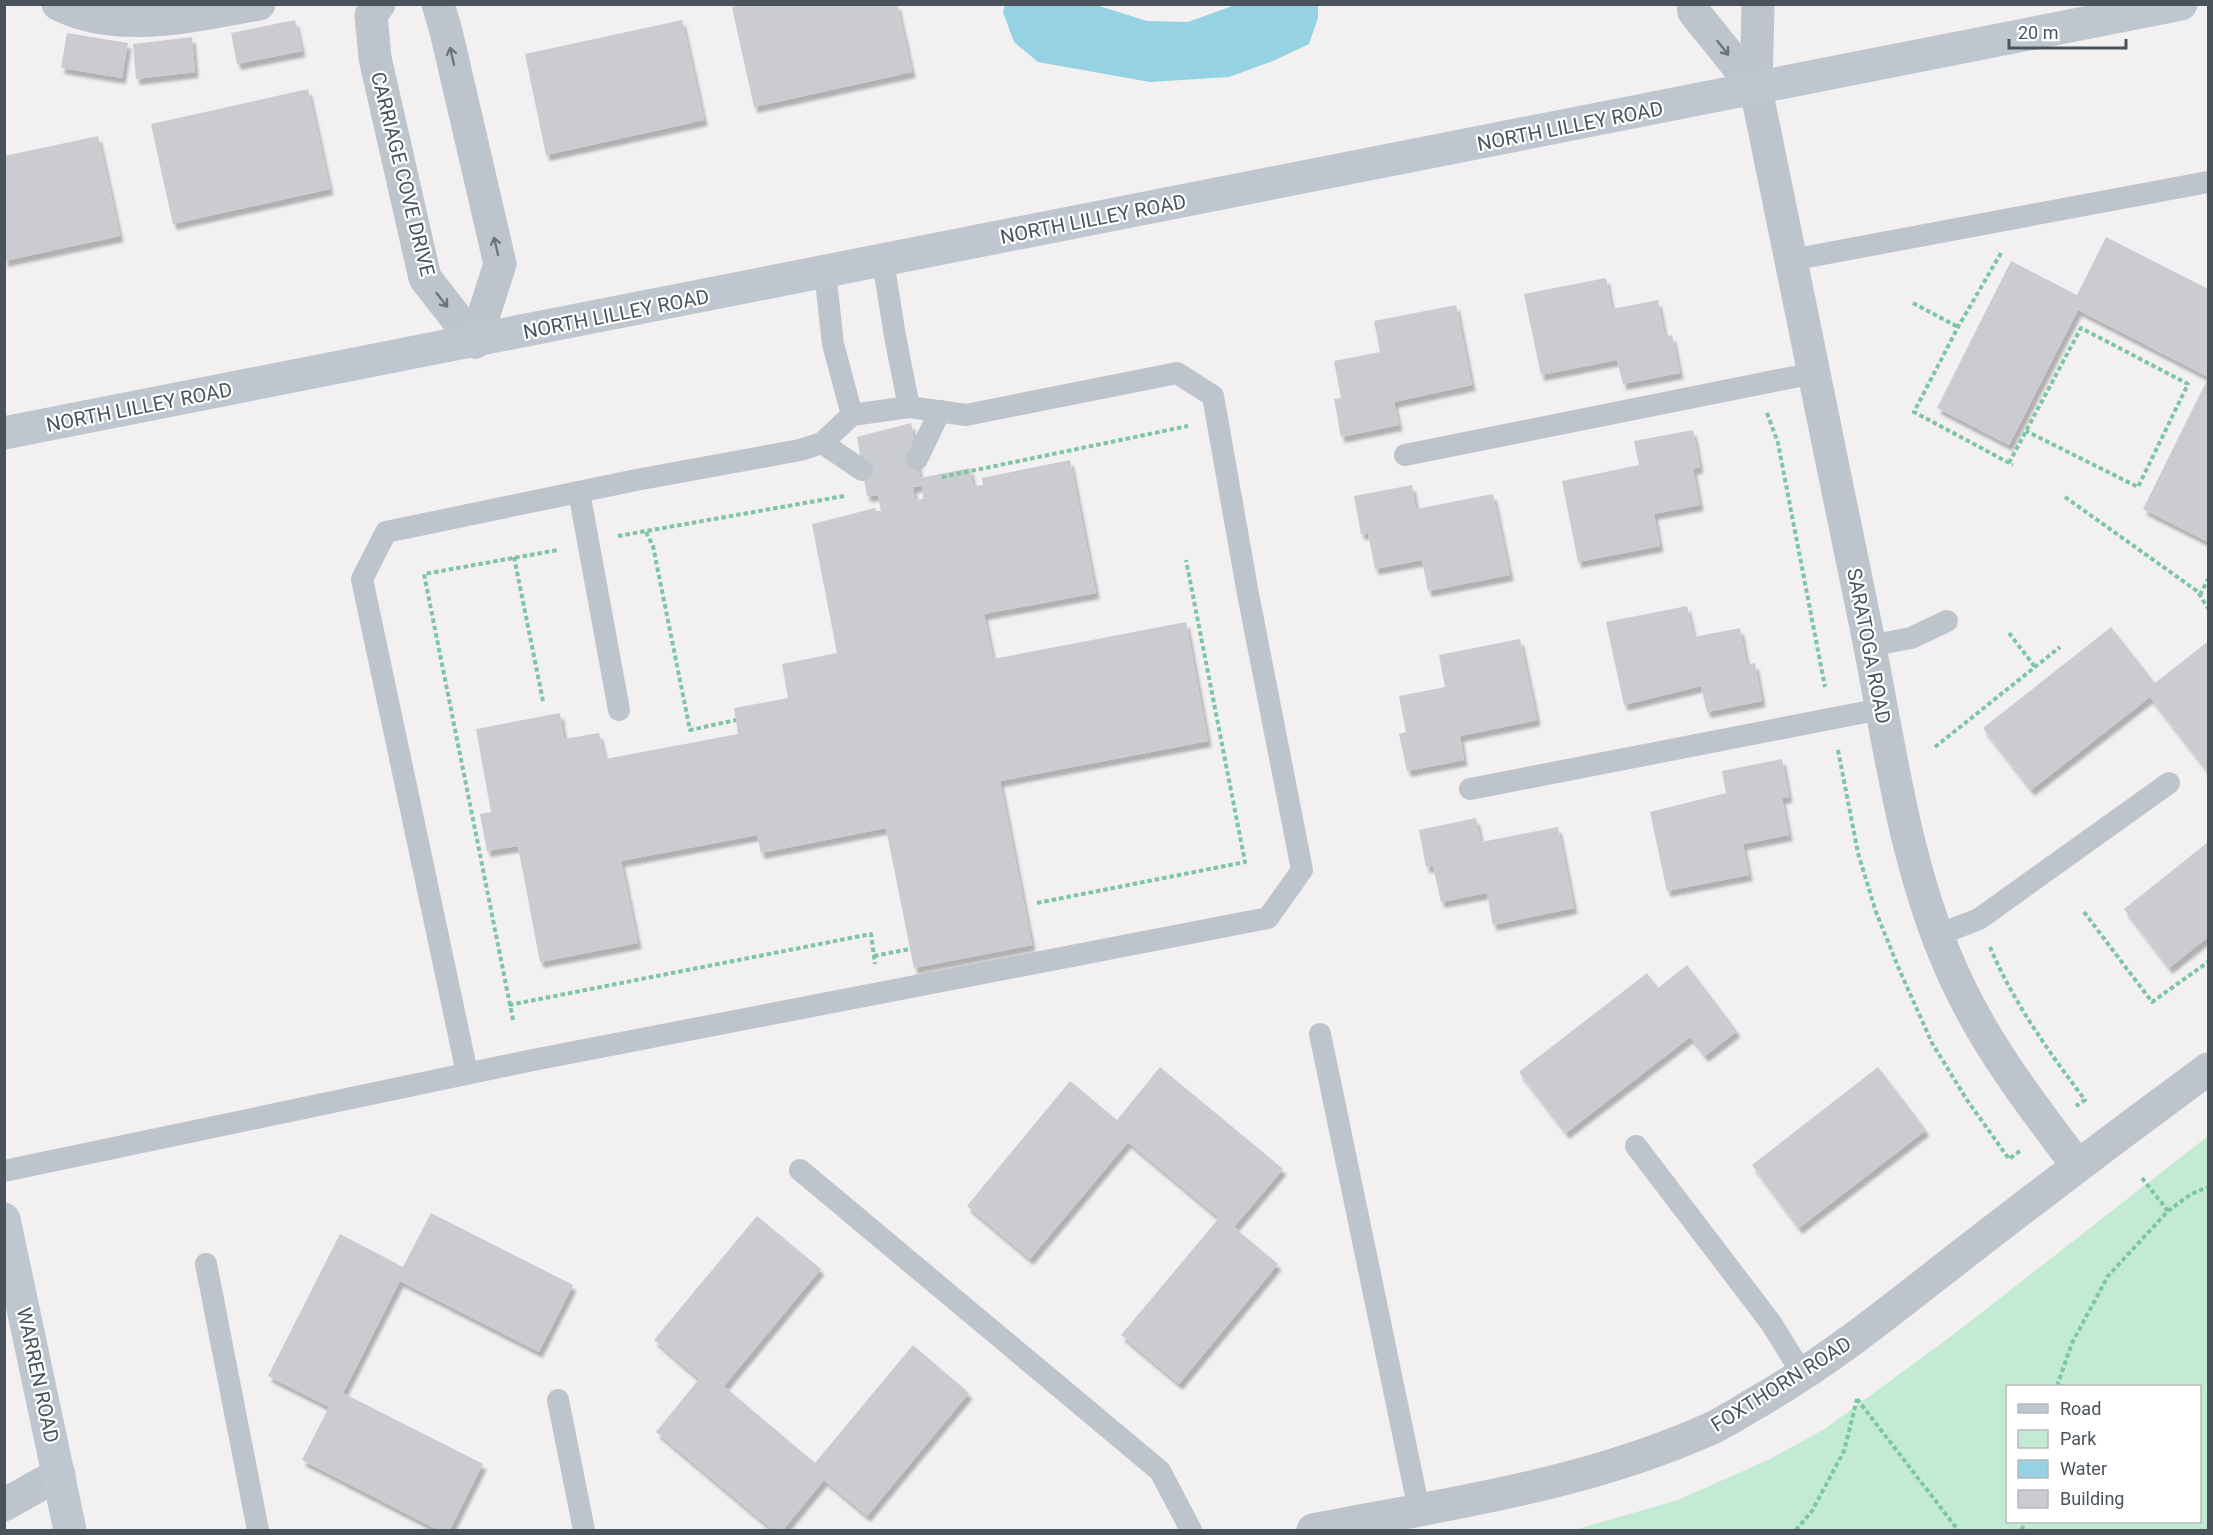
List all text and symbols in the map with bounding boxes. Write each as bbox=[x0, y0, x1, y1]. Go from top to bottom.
scale bar bbox=[2009, 12, 2126, 50]
text: 20 m bbox=[2018, 22, 2058, 43]
one-way arrow bbox=[1716, 39, 1729, 55]
one-way arrow bbox=[446, 47, 457, 66]
street label: CARRIAGE COVE DRIVE bbox=[366, 69, 440, 279]
street label: NORTH LILLEY ROAD bbox=[1475, 96, 1665, 156]
street label: NORTH LILLEY ROAD bbox=[998, 189, 1188, 249]
one-way arrow bbox=[490, 237, 501, 256]
street label: NORTH LILLEY ROAD bbox=[521, 284, 711, 344]
one-way arrow bbox=[436, 292, 449, 308]
street label: NORTH LILLEY ROAD bbox=[44, 377, 234, 437]
street label: SARATOGA ROAD bbox=[1842, 566, 1896, 726]
street label: WARREN ROAD bbox=[12, 1305, 64, 1445]
street label: FOXTHORN ROAD bbox=[1706, 1331, 1856, 1437]
legend bbox=[2006, 1385, 2201, 1523]
text: Road bbox=[2060, 1398, 2101, 1419]
text: Park bbox=[2060, 1428, 2097, 1449]
text: Water bbox=[2060, 1458, 2107, 1479]
text: Building bbox=[2060, 1488, 2124, 1509]

